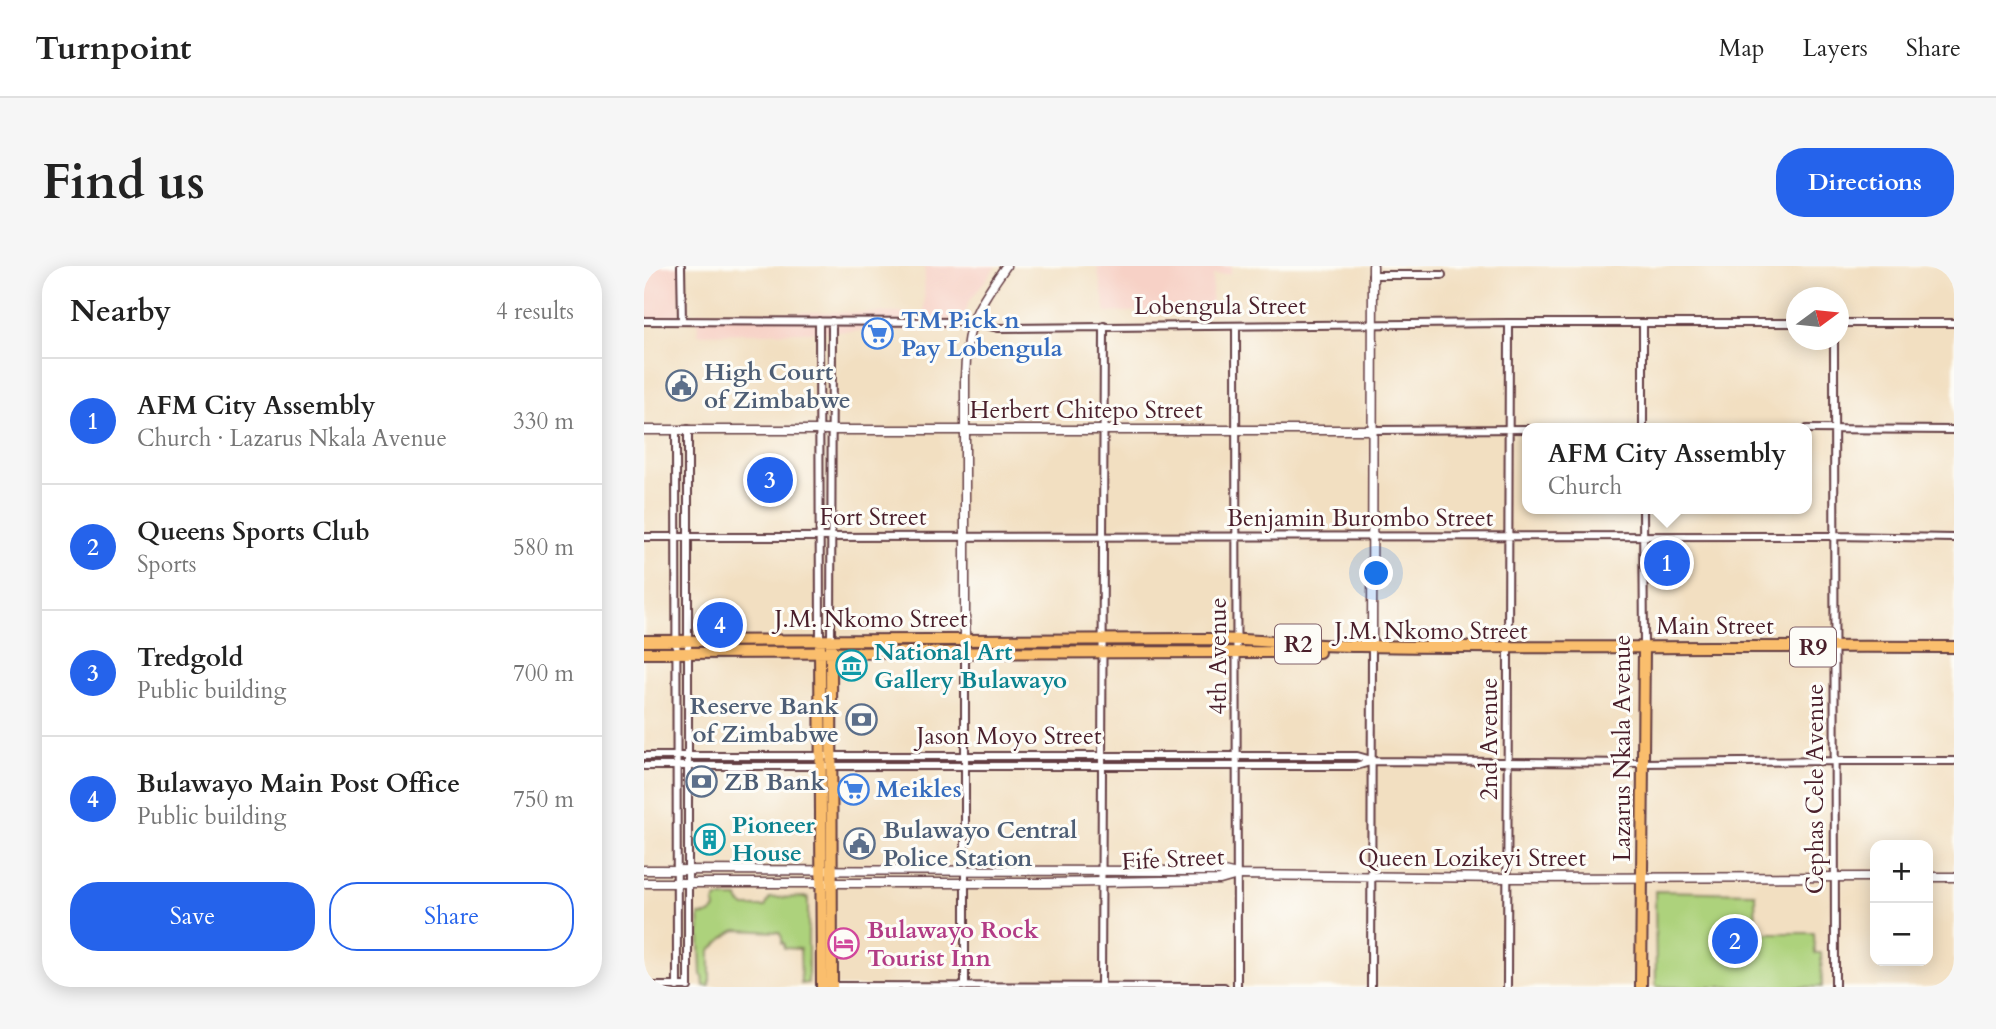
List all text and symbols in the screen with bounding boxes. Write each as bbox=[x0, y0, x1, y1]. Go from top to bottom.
text: Turnpoint bbox=[35, 26, 191, 71]
text: Map bbox=[1719, 32, 1765, 65]
text: Layers bbox=[1803, 32, 1868, 65]
text: Share bbox=[1906, 32, 1961, 65]
button: Directions bbox=[1776, 148, 1954, 217]
text: Find us bbox=[42, 149, 205, 216]
north arrow bbox=[1786, 287, 1849, 350]
street label: Lobengula Street bbox=[1134, 290, 1307, 323]
text: Nearby bbox=[70, 291, 171, 332]
text: 4 results bbox=[496, 296, 574, 327]
place label: TM Pick n Pay Lobengula bbox=[901, 304, 1063, 365]
supermarket icon: TM Pick n Pay Lobengula bbox=[861, 317, 895, 351]
place label: High Court of Zimbabwe bbox=[704, 356, 851, 417]
public building icon: High Court of Zimbabwe bbox=[664, 369, 698, 403]
text: AFM City Assembly bbox=[137, 388, 375, 423]
street label: Herbert Chitepo Street bbox=[970, 394, 1203, 427]
text: 1 bbox=[87, 406, 99, 437]
text: 330 m bbox=[513, 406, 574, 437]
text: Church · Lazarus Nkala Avenue bbox=[137, 423, 447, 454]
popup bbox=[1522, 423, 1812, 514]
text: AFM City Assembly bbox=[1548, 436, 1786, 471]
pin: 3 bbox=[747, 454, 793, 506]
text: Church bbox=[1548, 471, 1622, 502]
street label: Fort Street bbox=[819, 501, 927, 534]
street label: Benjamin Burombo Street bbox=[1227, 502, 1494, 535]
text: Queens Sports Club bbox=[137, 514, 370, 549]
text: 2 bbox=[87, 532, 99, 563]
text: 580 m bbox=[513, 532, 574, 563]
pin: 1 bbox=[1644, 537, 1690, 589]
text: Sports bbox=[137, 549, 197, 580]
your location bbox=[1359, 556, 1393, 590]
street label: 4th Avenue bbox=[1202, 597, 1235, 715]
pin: 4 bbox=[697, 599, 743, 651]
street label: J.M. Nkomo Street bbox=[771, 603, 968, 636]
street label: Main Street bbox=[1656, 610, 1774, 643]
street label: J.M. Nkomo Street bbox=[1331, 615, 1528, 648]
road number: R2 bbox=[1275, 624, 1321, 664]
road number: R9 bbox=[1790, 628, 1836, 666]
street label: Lazarus Nkala Avenue bbox=[1606, 635, 1639, 861]
place label: National Art Gallery Bulawayo bbox=[874, 636, 1067, 697]
text: Tredgold bbox=[137, 640, 243, 675]
museum icon: National Art Gallery Bulawayo bbox=[834, 649, 868, 683]
text: 3 bbox=[87, 658, 99, 689]
text: 700 m bbox=[513, 658, 574, 689]
text: Public building bbox=[137, 675, 287, 706]
street label: 2nd Avenue bbox=[1473, 678, 1506, 800]
street label: Cephas Cele Avenue bbox=[1799, 684, 1832, 894]
place label: Reserve Bank of Zimbabwe bbox=[690, 690, 839, 751]
bank icon: Reserve Bank of Zimbabwe bbox=[845, 703, 879, 737]
street label: Jason Moyo Street bbox=[914, 720, 1102, 753]
bank icon: ZB Bank bbox=[684, 765, 718, 799]
text: Bulawayo Main Post Office bbox=[137, 766, 460, 801]
place label: ZB Bank bbox=[724, 766, 826, 799]
supermarket icon: Meikles bbox=[836, 772, 870, 806]
place label: Meikles bbox=[876, 773, 962, 806]
text: 4 bbox=[87, 784, 99, 815]
text: 750 m bbox=[513, 784, 574, 815]
text: Public building bbox=[137, 801, 287, 832]
place label: Pioneer House bbox=[732, 809, 815, 870]
place label: Bulawayo Central Police Station bbox=[883, 814, 1077, 875]
building icon: Pioneer House bbox=[692, 822, 726, 856]
public building icon: Bulawayo Central Police Station bbox=[843, 827, 877, 861]
street label: Fife Street bbox=[1121, 840, 1226, 879]
map controls bbox=[1870, 840, 1933, 966]
button: + bbox=[1870, 840, 1933, 903]
street label: Queen Lozikeyi Street bbox=[1358, 842, 1586, 875]
button: Save bbox=[70, 882, 315, 951]
button: Share bbox=[329, 882, 574, 951]
button: − bbox=[1870, 903, 1933, 966]
place label: Bulawayo Rock Tourist Inn bbox=[867, 914, 1039, 975]
pin: 2 bbox=[1712, 915, 1758, 967]
hotel icon: Bulawayo Rock Tourist Inn bbox=[827, 927, 861, 961]

